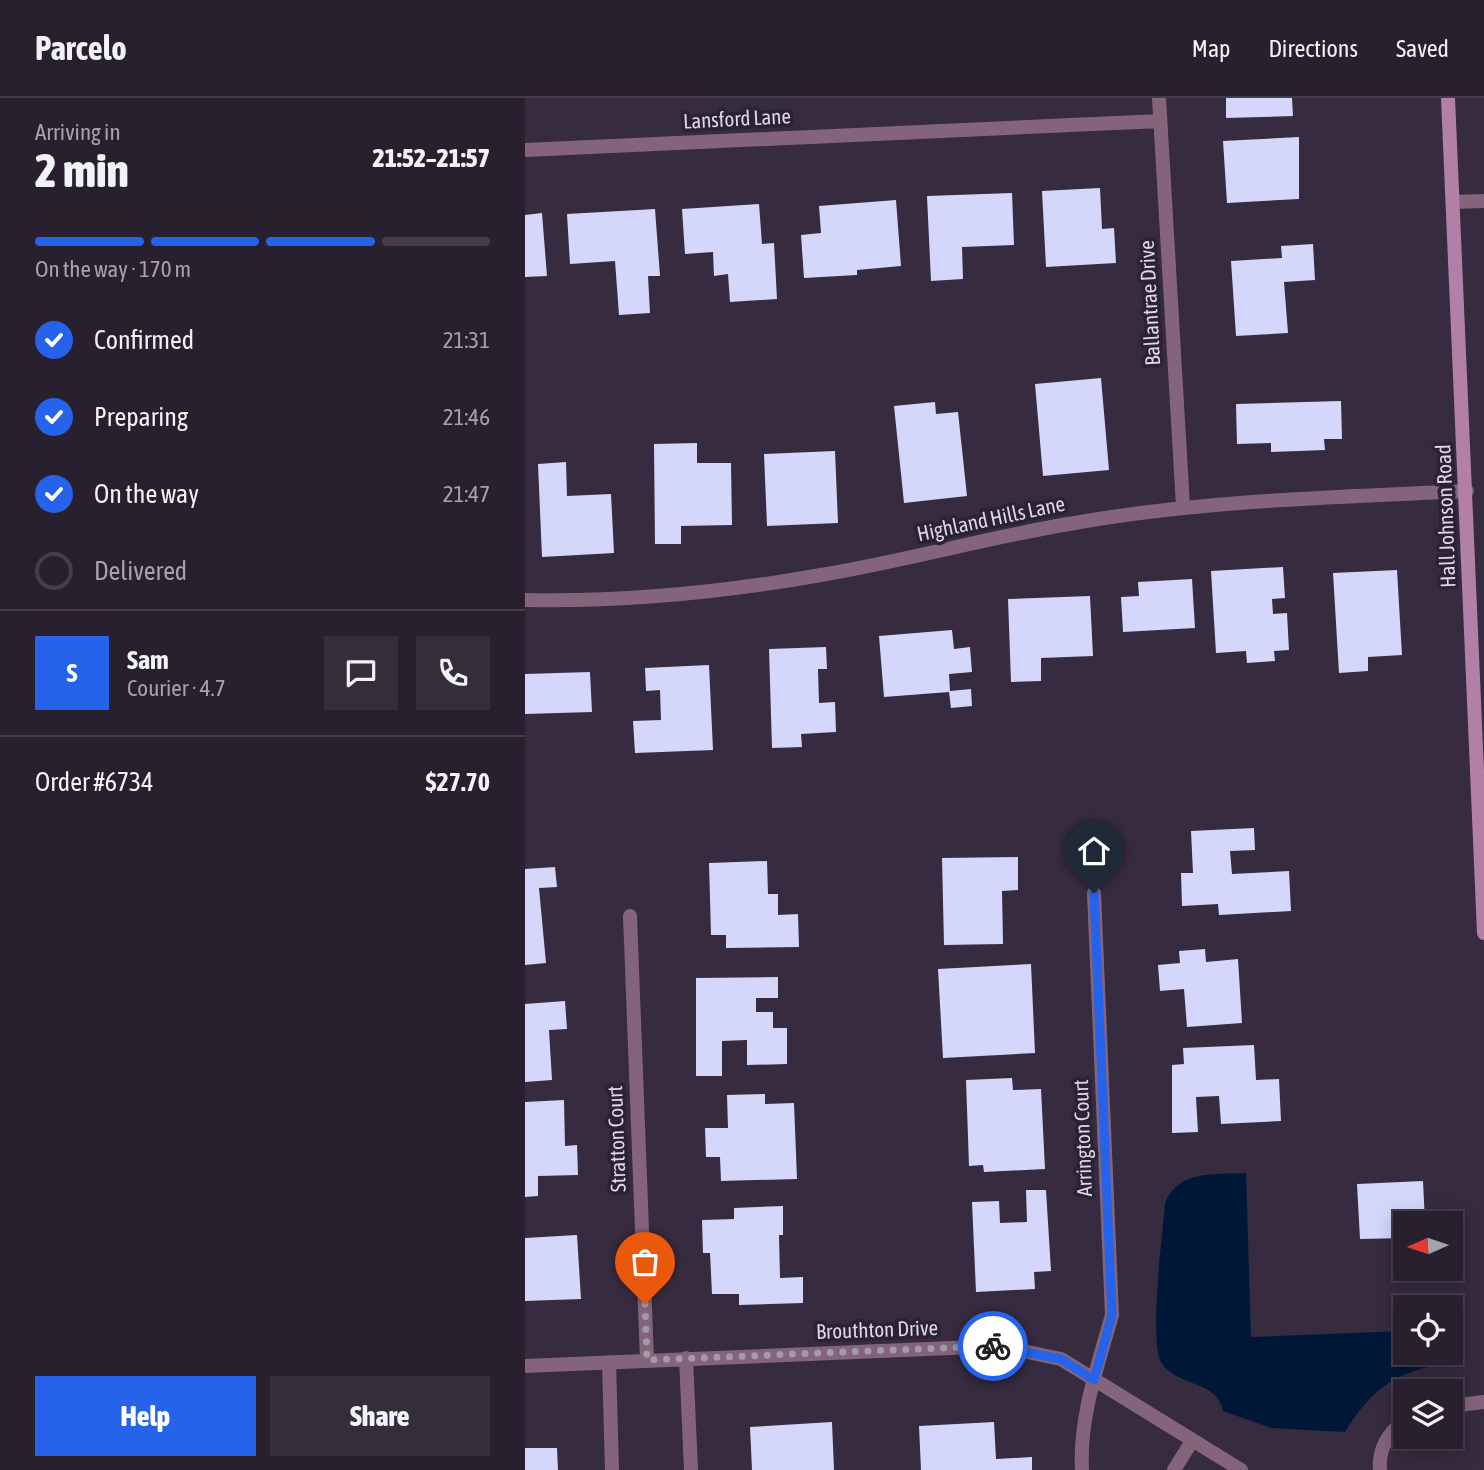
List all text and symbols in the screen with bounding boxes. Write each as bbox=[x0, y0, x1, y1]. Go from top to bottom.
text: Parcelo bbox=[35, 29, 127, 67]
text: Map bbox=[1192, 35, 1230, 62]
text: Directions bbox=[1268, 35, 1358, 62]
text: Saved bbox=[1396, 35, 1449, 62]
street label: Lansford Lane bbox=[682, 103, 791, 133]
text: Arriving in bbox=[35, 119, 121, 145]
text: 21:52–21:57 bbox=[373, 143, 490, 173]
text: 2 min bbox=[35, 144, 129, 197]
street label: Ballantrae Drive bbox=[1134, 240, 1164, 366]
text: On the way · 170 m bbox=[35, 256, 191, 282]
icon: check bbox=[35, 321, 73, 359]
text: Confirmed bbox=[94, 325, 194, 355]
text: 21:31 bbox=[443, 327, 490, 353]
icon: check bbox=[35, 398, 73, 436]
text: Preparing bbox=[94, 402, 188, 432]
text: 21:46 bbox=[443, 404, 490, 430]
street label: Hall Johnson Road bbox=[1431, 444, 1459, 588]
icon: check bbox=[35, 475, 73, 513]
text: On the way bbox=[94, 479, 199, 509]
text: 21:47 bbox=[443, 481, 490, 507]
street label: Highland Hills Lane bbox=[915, 491, 1067, 545]
text: Delivered bbox=[94, 556, 187, 586]
button: chat bbox=[324, 636, 398, 710]
button: phone bbox=[416, 636, 490, 710]
text: Sam bbox=[127, 645, 169, 675]
text: S bbox=[67, 658, 77, 688]
text: Courier · 4.7 bbox=[127, 675, 226, 701]
text: Order #6734 bbox=[35, 767, 154, 797]
text: $27.70 bbox=[426, 767, 490, 797]
pin bbox=[1064, 821, 1124, 893]
icon: home bbox=[1075, 832, 1113, 870]
street label: Arrington Court bbox=[1068, 1079, 1096, 1197]
street label: Stratton Court bbox=[602, 1085, 630, 1193]
north arrow bbox=[1393, 1211, 1463, 1281]
map controls bbox=[1393, 1211, 1463, 1449]
pin bbox=[615, 1232, 675, 1304]
icon: bag bbox=[626, 1243, 664, 1281]
button: locate bbox=[1393, 1295, 1463, 1365]
courier bbox=[958, 1311, 1028, 1381]
street label: Brouthton Drive bbox=[816, 1315, 938, 1343]
icon: bike bbox=[974, 1327, 1012, 1365]
button: Help bbox=[35, 1376, 256, 1456]
button: Share bbox=[270, 1376, 490, 1456]
button: layers bbox=[1393, 1379, 1463, 1449]

